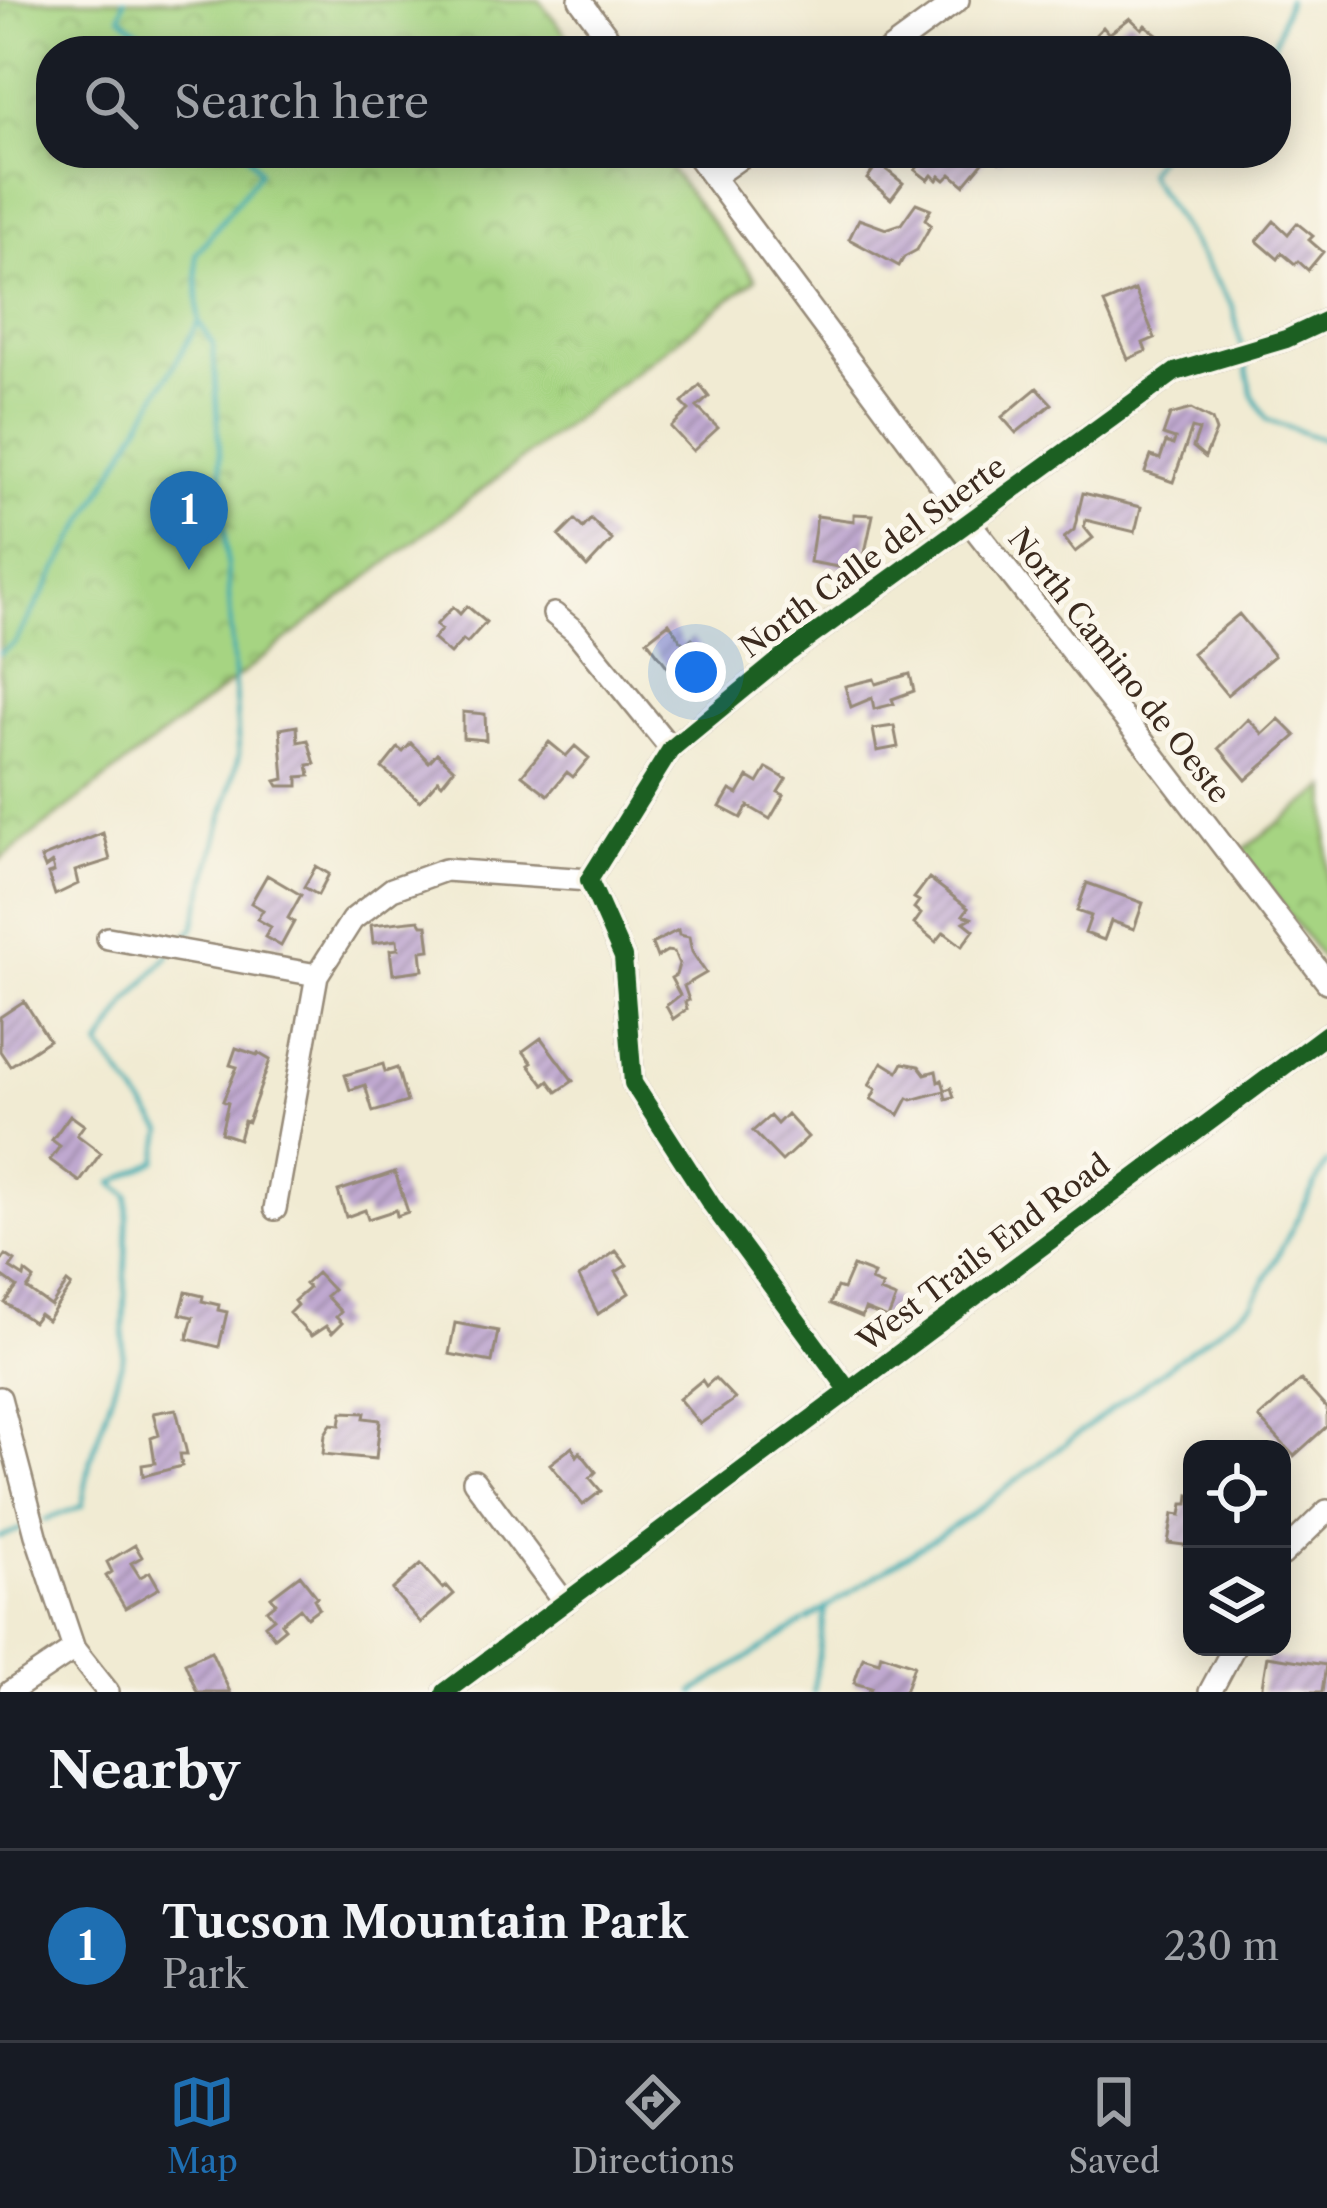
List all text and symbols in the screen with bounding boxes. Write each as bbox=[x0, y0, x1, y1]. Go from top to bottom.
search box bbox=[36, 36, 1291, 168]
icon: search bbox=[78, 69, 144, 135]
text: Search here bbox=[174, 74, 429, 130]
street label: North Calle del Suerte bbox=[733, 448, 1013, 665]
pin: 1 bbox=[150, 471, 228, 570]
street label: North Camino de Oeste bbox=[1001, 521, 1238, 811]
your location bbox=[666, 642, 726, 702]
street label: West Trails End Road bbox=[850, 1146, 1117, 1360]
map controls bbox=[1183, 1440, 1291, 1656]
button: locate bbox=[1183, 1440, 1291, 1548]
button: layers bbox=[1183, 1548, 1291, 1656]
text: Nearby bbox=[48, 1739, 240, 1801]
text: Tucson Mountain Park bbox=[162, 1894, 688, 1950]
text: 1 bbox=[78, 1922, 96, 1970]
text: 230 m bbox=[1164, 1922, 1279, 1970]
text: Park bbox=[162, 1950, 247, 1998]
tab: Map bbox=[167, 2069, 238, 2182]
tab: Directions bbox=[572, 2069, 735, 2182]
tab: Saved bbox=[1068, 2069, 1160, 2182]

